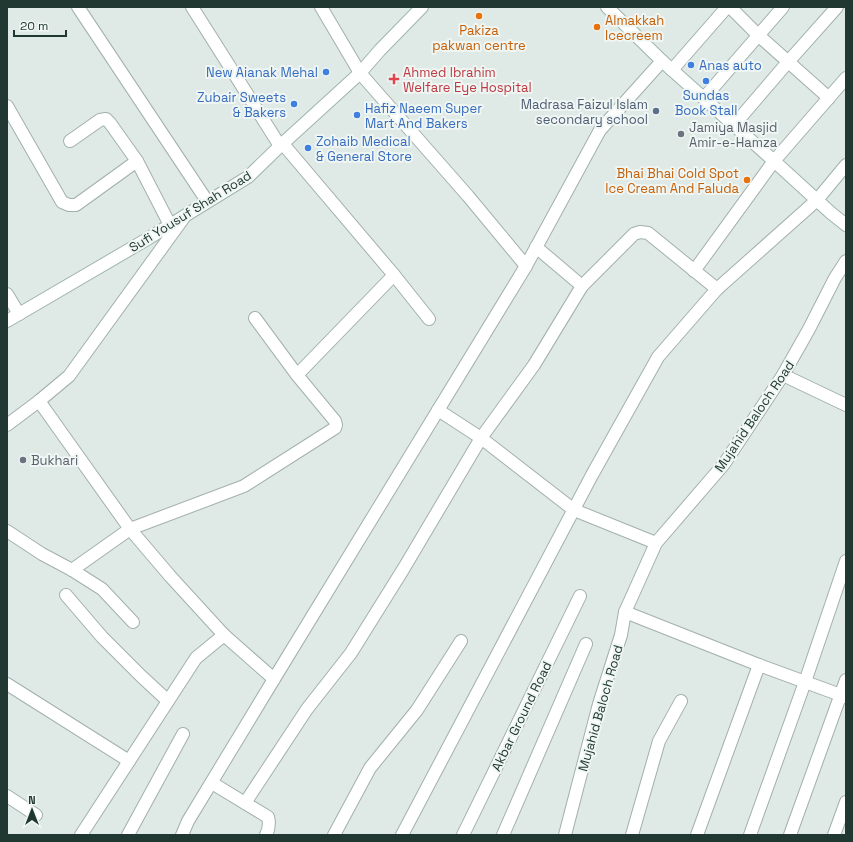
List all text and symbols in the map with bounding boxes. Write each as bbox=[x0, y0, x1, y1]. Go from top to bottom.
marker: Pakiza pakwan centre bbox=[474, 11, 484, 21]
scale bar bbox=[14, 12, 66, 38]
place label: Almakkah Icecreem bbox=[605, 12, 664, 44]
text: 20 m bbox=[20, 18, 48, 34]
place label: Pakiza pakwan centre bbox=[432, 22, 526, 54]
marker: Almakkah Icecreem bbox=[592, 22, 602, 32]
place label: Anas auto bbox=[699, 57, 762, 74]
marker: Anas auto bbox=[686, 60, 696, 70]
place label: New Aianak Mehal bbox=[206, 64, 318, 81]
place label: Ahmed Ibrahim Welfare Eye Hospital bbox=[403, 64, 532, 96]
marker: New Aianak Mehal bbox=[321, 67, 331, 77]
marker: Ahmed Ibrahim Welfare Eye Hospital bbox=[388, 73, 400, 85]
marker: Sundas Book Stall bbox=[701, 76, 711, 86]
place label: Sundas Book Stall bbox=[675, 87, 737, 119]
place label: Zubair Sweets & Bakers bbox=[197, 89, 286, 121]
place label: Madrasa Faizul Islam secondary school bbox=[521, 96, 648, 128]
marker: Zubair Sweets & Bakers bbox=[289, 99, 299, 109]
place label: Hafiz Naeem Super Mart And Bakers bbox=[365, 100, 482, 132]
marker: Madrasa Faizul Islam secondary school bbox=[651, 106, 661, 116]
marker: Hafiz Naeem Super Mart And Bakers bbox=[352, 110, 362, 120]
place label: Jamiya Masjid Amir-e-Hamza bbox=[689, 119, 778, 151]
marker: Jamiya Masjid Amir-e-Hamza bbox=[676, 129, 686, 139]
place label: Zohaib Medical & General Store bbox=[316, 133, 412, 165]
marker: Zohaib Medical & General Store bbox=[303, 143, 313, 153]
place label: Bhai Bhai Cold Spot Ice Cream And Faluda bbox=[605, 165, 740, 197]
street label: Sufi Yousuf Shah Road bbox=[126, 167, 255, 256]
marker: Bhai Bhai Cold Spot Ice Cream And Faluda bbox=[742, 175, 752, 185]
street label: Mujahid Baloch Road bbox=[711, 357, 798, 475]
place label: Bukhari bbox=[31, 452, 78, 469]
marker: Bukhari bbox=[18, 455, 28, 465]
street label: Mujahid Baloch Road bbox=[574, 643, 627, 773]
street label: Akbar Ground Road bbox=[487, 659, 555, 774]
north arrow bbox=[12, 790, 52, 830]
text: N bbox=[28, 793, 36, 807]

